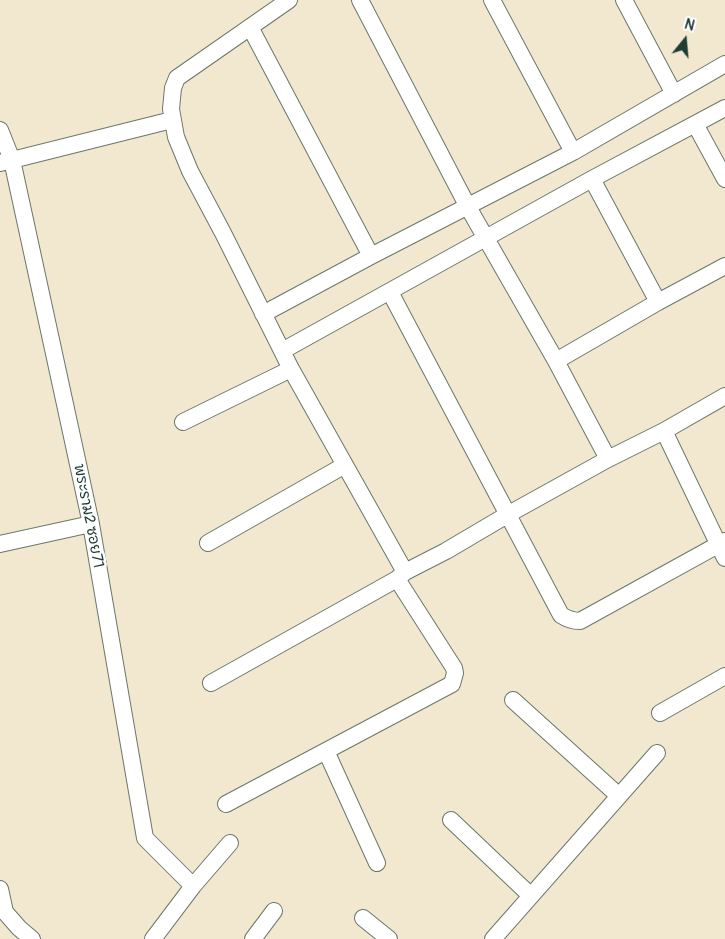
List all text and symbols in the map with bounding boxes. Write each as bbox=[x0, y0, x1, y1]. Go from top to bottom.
north arrow bbox=[660, 15, 710, 65]
text: N bbox=[683, 16, 697, 35]
street label: พระราม2 ซอย71 bbox=[69, 463, 107, 569]

